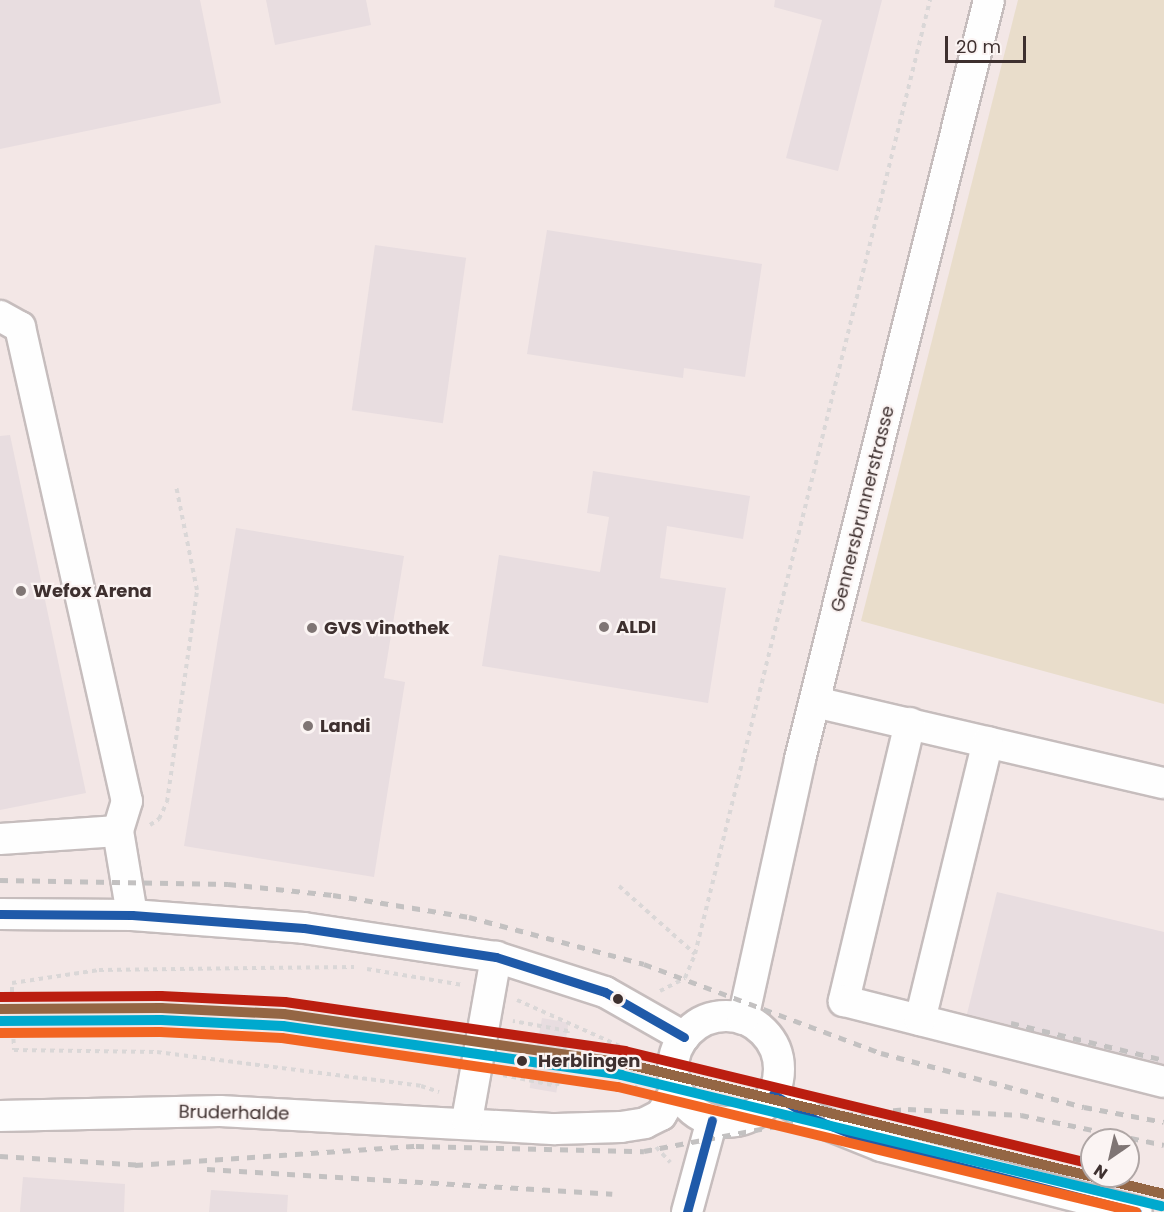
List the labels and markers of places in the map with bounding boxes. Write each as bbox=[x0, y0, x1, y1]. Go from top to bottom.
place label: Wefox Arena bbox=[33, 580, 152, 602]
marker: Wefox Arena bbox=[14, 584, 28, 598]
place label: ALDI bbox=[616, 616, 656, 638]
place label: GVS Vinothek bbox=[324, 617, 449, 639]
marker: ALDI bbox=[597, 620, 611, 634]
marker: GVS Vinothek bbox=[305, 621, 319, 635]
place label: Landi bbox=[320, 715, 370, 737]
marker: Landi bbox=[301, 719, 315, 733]
unlabelled marker bbox=[612, 993, 624, 1005]
marker: Herblingen bbox=[511, 1050, 533, 1072]
place label: Herblingen bbox=[538, 1050, 640, 1072]

